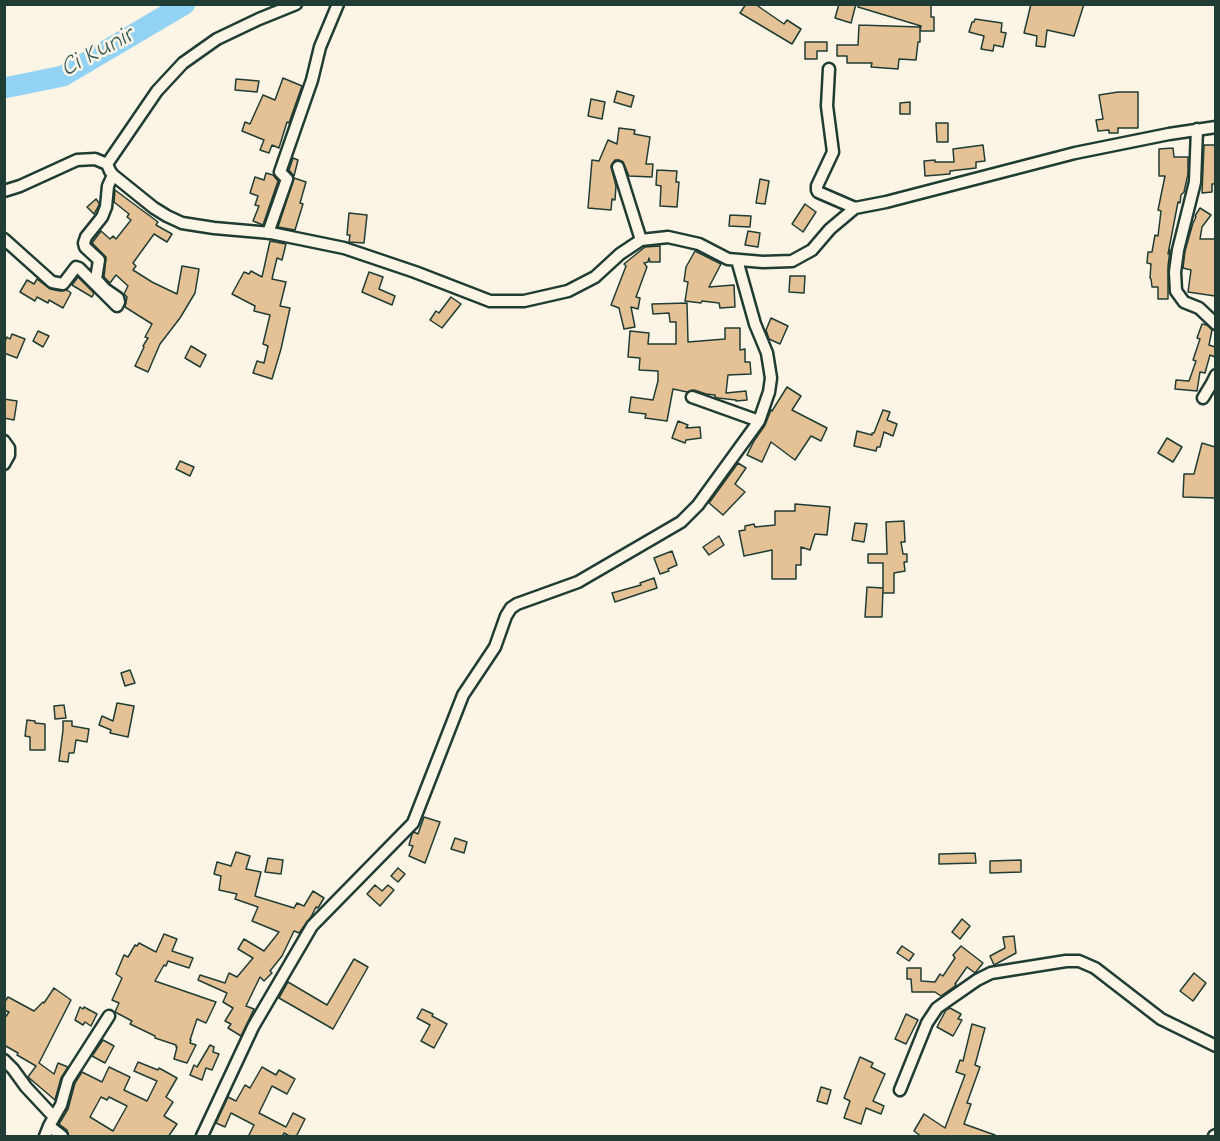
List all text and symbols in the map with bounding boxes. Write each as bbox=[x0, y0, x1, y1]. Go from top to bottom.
water label: Ci Kunir bbox=[56, 22, 140, 86]

